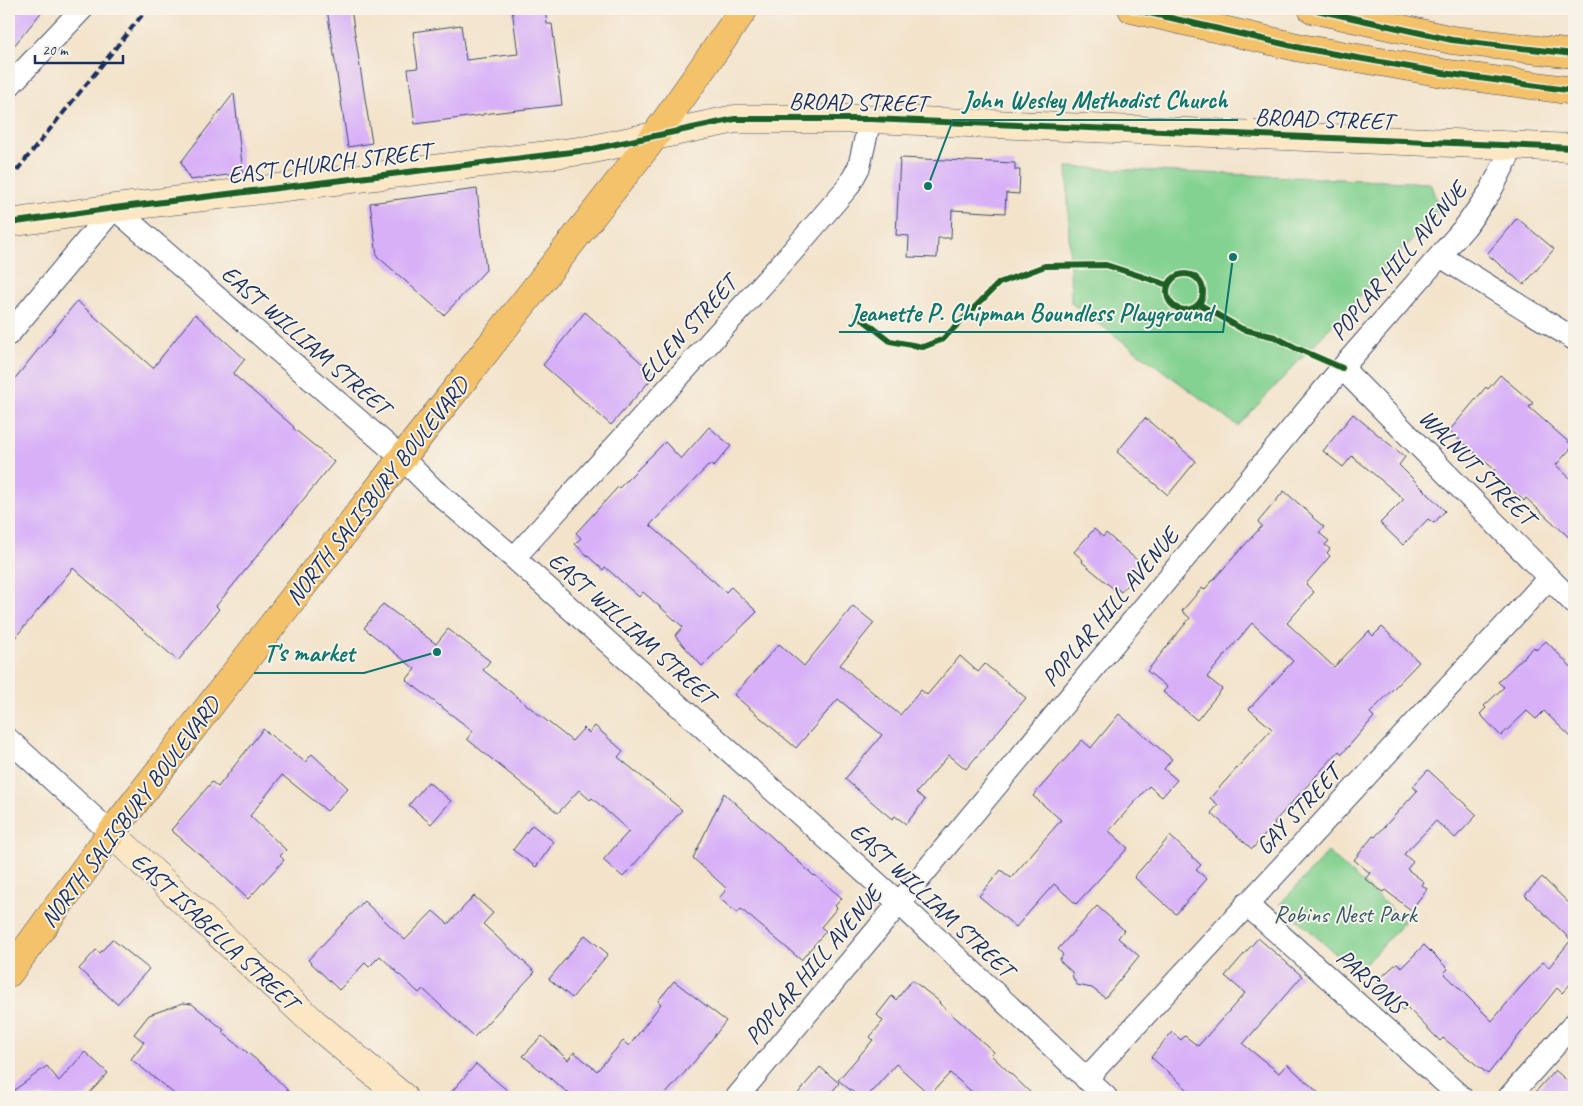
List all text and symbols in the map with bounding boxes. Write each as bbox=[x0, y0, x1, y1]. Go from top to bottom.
scale bar bbox=[35, 32, 122, 64]
text: 20 m bbox=[42, 41, 69, 60]
callout: John Wesley Methodist Church bbox=[953, 80, 1238, 120]
text: John Wesley Methodist Church bbox=[961, 84, 1229, 116]
street label: BROAD STREET bbox=[789, 86, 932, 118]
street label: BROAD STREET bbox=[1254, 102, 1399, 137]
street label: EAST CHURCH STREET bbox=[226, 135, 438, 190]
street label: POPLAR HILL AVENUE bbox=[1323, 173, 1475, 346]
street label: EAST WILLIAM STREET bbox=[215, 258, 400, 425]
street label: ELLEN STREET bbox=[631, 265, 746, 389]
callout: Jeanette P. Chipman Boundless Playground bbox=[839, 292, 1223, 332]
text: Jeanette P. Chipman Boundless Playground bbox=[848, 297, 1216, 329]
street label: NORTH SALISBURY BOULEVARD bbox=[279, 369, 477, 611]
street label: WALNUT STREET bbox=[1413, 403, 1545, 535]
street label: POPLAR HILL AVENUE bbox=[1035, 519, 1187, 692]
street label: EAST WILLIAM STREET bbox=[542, 545, 725, 714]
callout: T's market bbox=[254, 633, 364, 673]
text: T's market bbox=[264, 637, 357, 669]
street label: NORTH SALISBURY BOULEVARD bbox=[33, 689, 228, 933]
street label: GAY STREET bbox=[1249, 755, 1351, 861]
street label: EAST WILLIAM STREET bbox=[843, 816, 1024, 987]
street label: EAST ISABELLA STREET bbox=[125, 846, 309, 1020]
street label: POPLAR HILL AVENUE bbox=[738, 877, 890, 1050]
park label: Robins Nest Park bbox=[1273, 899, 1419, 929]
street label: PARSONS bbox=[1330, 942, 1414, 1022]

